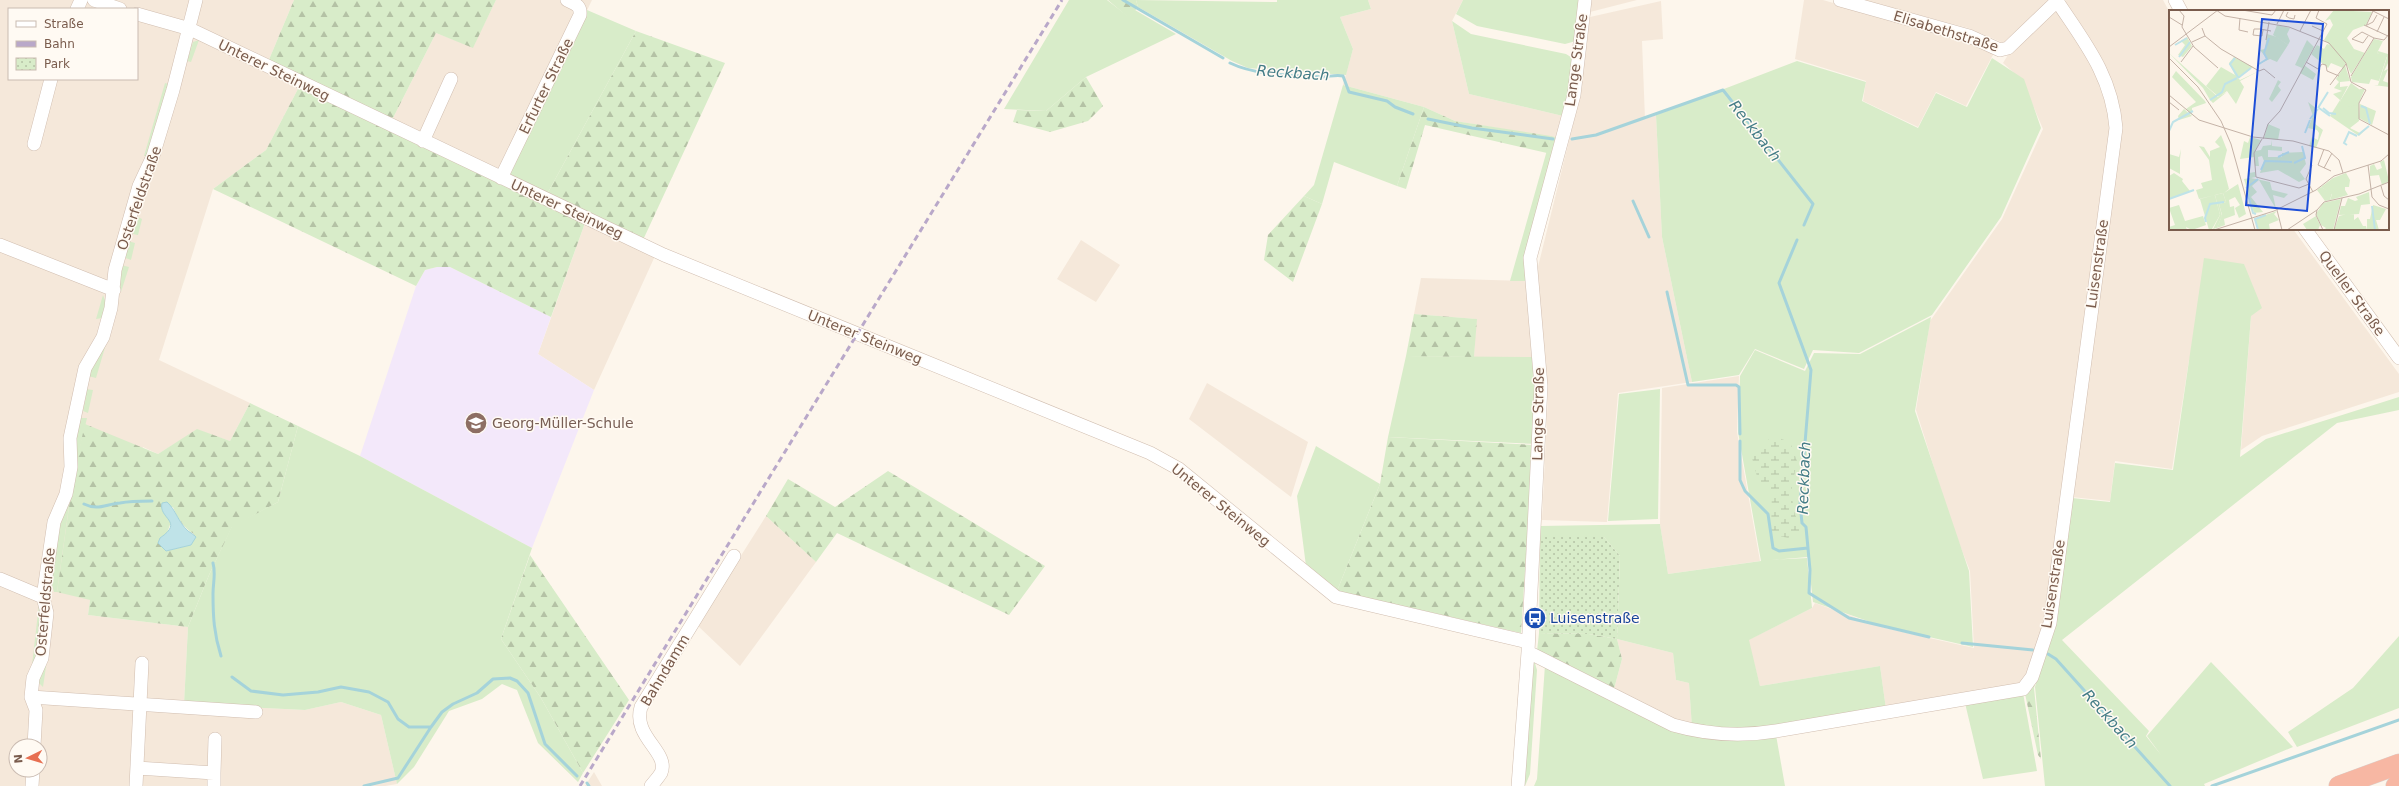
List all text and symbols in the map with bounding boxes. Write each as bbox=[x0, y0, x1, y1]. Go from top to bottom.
street label: Elisabethstraße bbox=[1892, 7, 2000, 55]
legend bbox=[8, 8, 138, 80]
inset map bbox=[2169, 10, 2389, 230]
street label: Lange Straße bbox=[1562, 13, 1590, 107]
text: Straße bbox=[44, 17, 84, 31]
street label: Erfurter Straße bbox=[516, 35, 576, 137]
street label: Unterer Steinweg bbox=[216, 36, 332, 104]
text: Bahn bbox=[44, 37, 75, 51]
text: Park bbox=[44, 57, 70, 71]
water label: Reckbach bbox=[1256, 61, 1330, 85]
water label: Reckbach bbox=[1725, 97, 1785, 165]
street label: Osterfeldstraße bbox=[114, 144, 164, 252]
street label: Unterer Steinweg bbox=[508, 176, 626, 242]
street label: Luisenstraße bbox=[2083, 218, 2111, 310]
street label: Queller Straße bbox=[2316, 247, 2388, 339]
street label: Unterer Steinweg bbox=[805, 307, 925, 367]
street label: Lange Straße bbox=[1529, 367, 1547, 461]
school or university icon: Georg-Müller-Schule bbox=[463, 410, 489, 436]
place label: Georg-Müller-Schule bbox=[492, 415, 634, 431]
water label: Reckbach bbox=[1794, 441, 1814, 515]
street label: Unterer Steinweg bbox=[1168, 460, 1274, 550]
street label: Luisenstraße bbox=[2038, 538, 2068, 630]
street label: Osterfeldstraße bbox=[32, 547, 58, 657]
bus stop icon: Luisenstraße bbox=[1522, 605, 1548, 631]
place label: Luisenstraße bbox=[1550, 610, 1640, 626]
street label: Bahndamm bbox=[637, 631, 693, 709]
water label: Reckbach bbox=[2079, 686, 2141, 752]
north arrow bbox=[8, 738, 48, 778]
text: N bbox=[12, 754, 25, 764]

